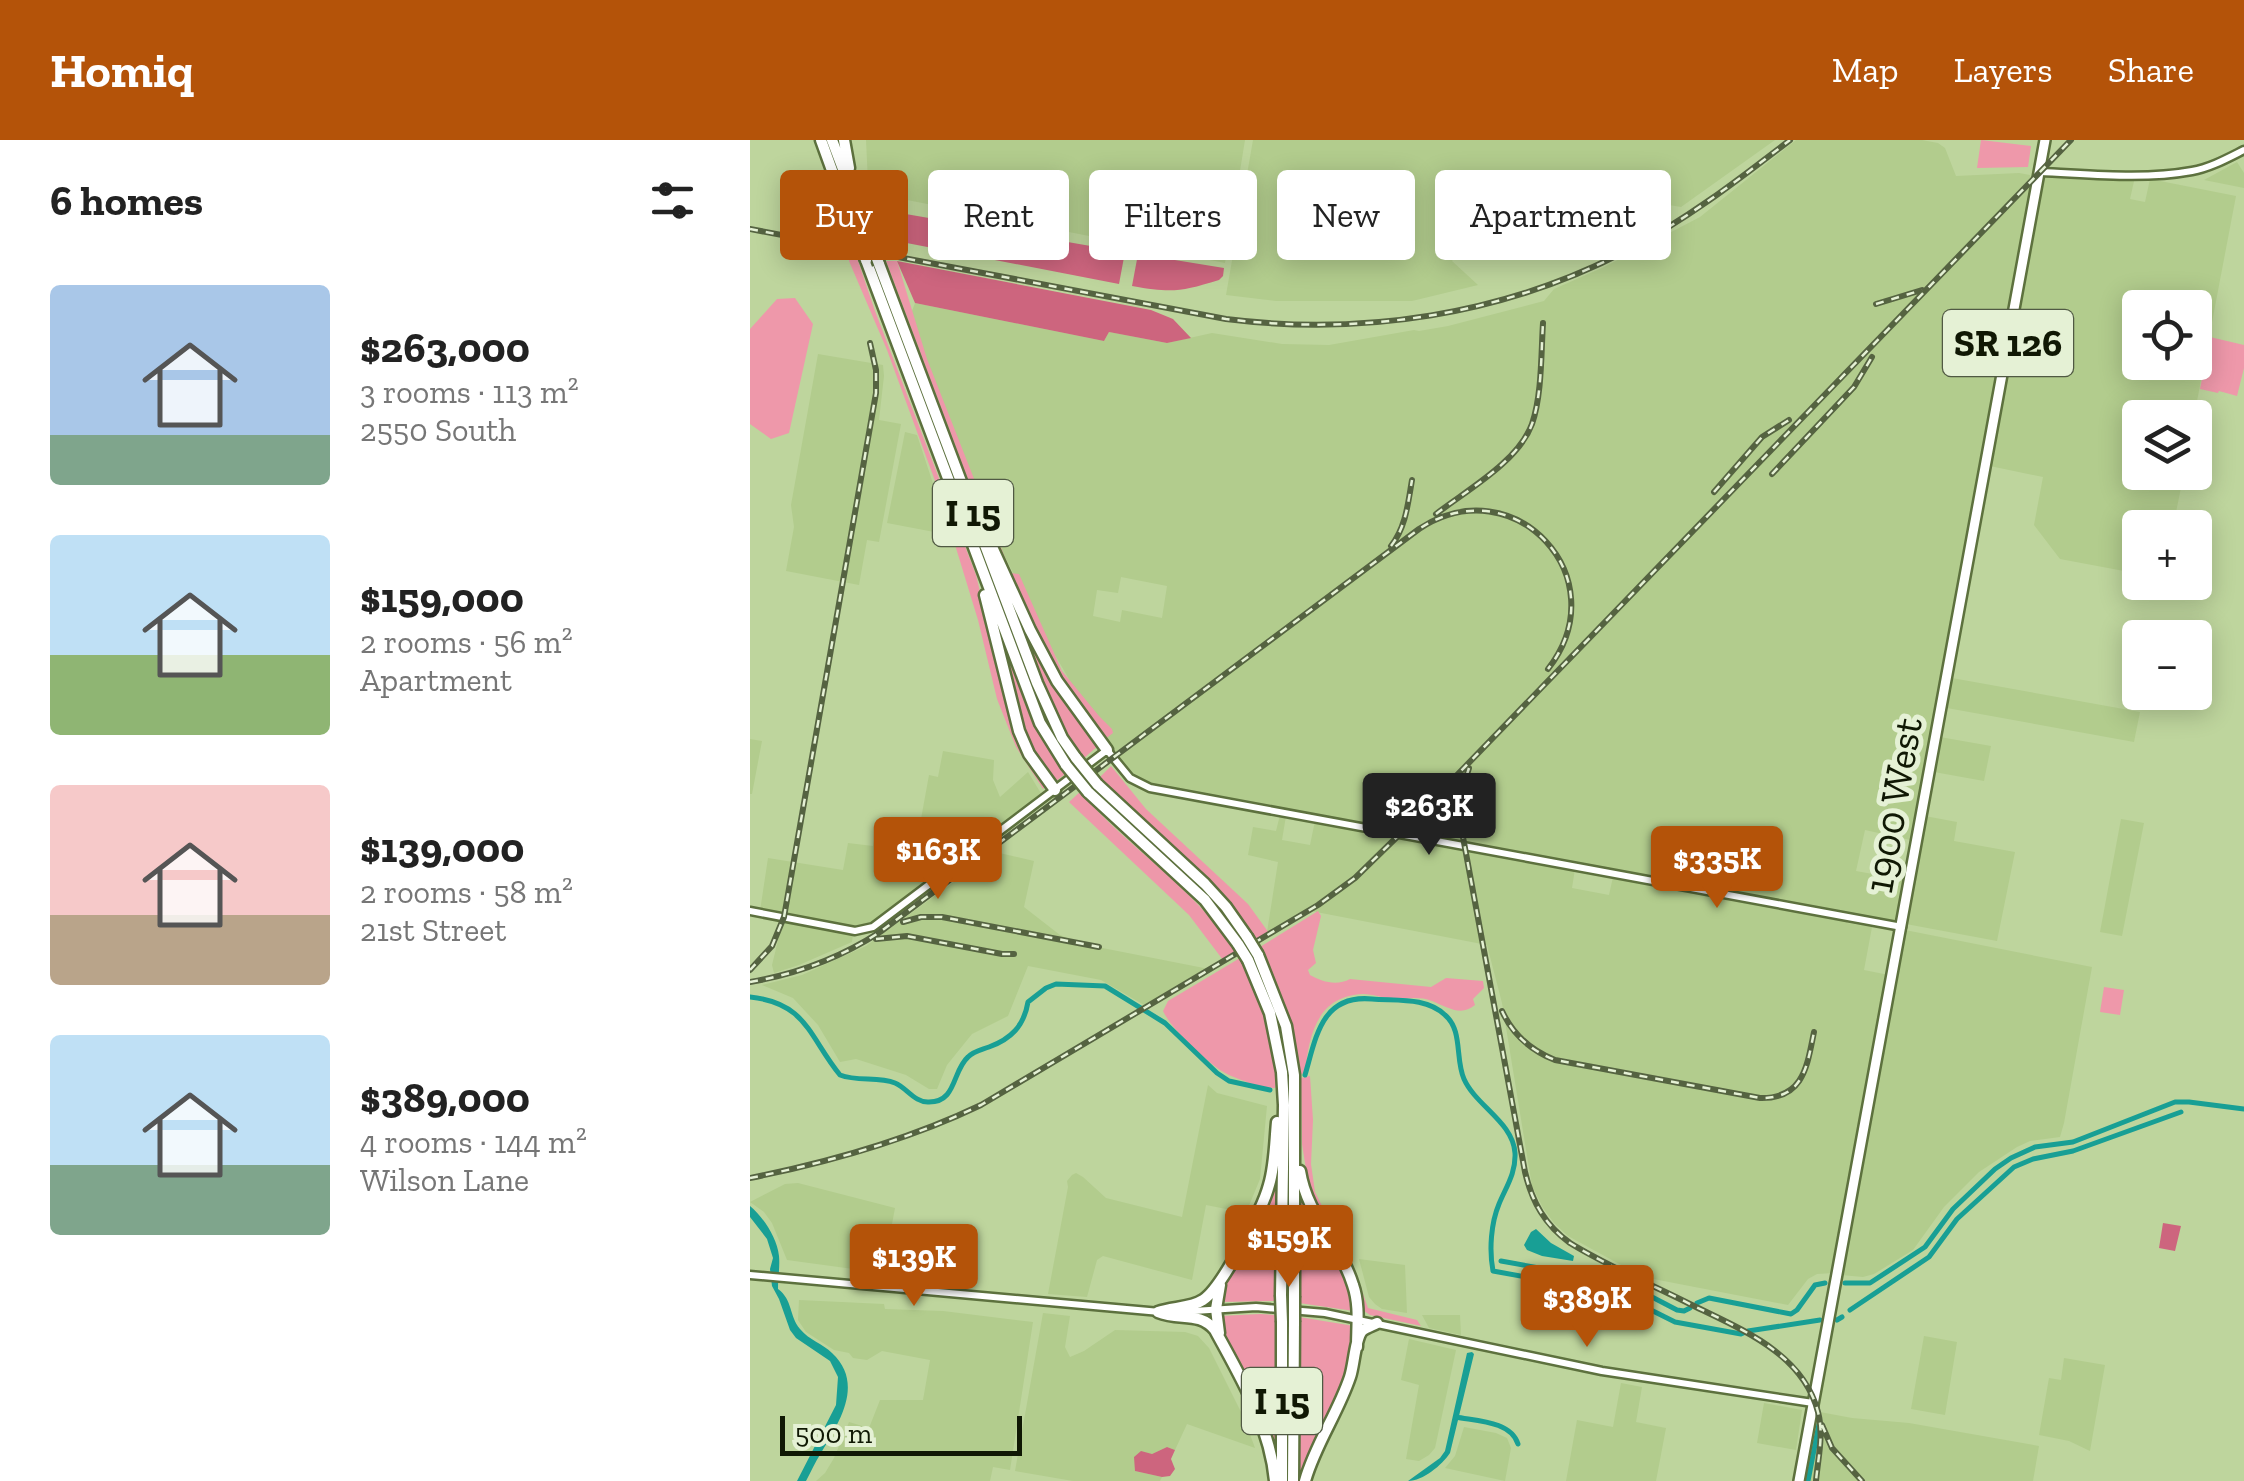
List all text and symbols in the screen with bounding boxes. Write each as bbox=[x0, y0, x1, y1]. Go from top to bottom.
text: Homiq bbox=[50, 42, 194, 99]
text: Map bbox=[1832, 49, 1899, 91]
text: Layers bbox=[1954, 49, 2053, 91]
text: Share bbox=[2108, 49, 2194, 91]
chip: Buy bbox=[780, 170, 908, 260]
chip: Rent bbox=[928, 170, 1069, 260]
chip: Filters bbox=[1089, 170, 1257, 260]
chip: New bbox=[1277, 170, 1415, 260]
chip: Apartment bbox=[1435, 170, 1671, 260]
icon: filters bbox=[645, 173, 700, 228]
text: 6 homes bbox=[50, 175, 203, 226]
map controls bbox=[2122, 290, 2212, 710]
button: locate bbox=[2122, 290, 2212, 380]
road number: SR 126 bbox=[1943, 310, 2073, 376]
text: $263,000 bbox=[360, 322, 530, 373]
icon: home bbox=[130, 325, 250, 445]
text: 3 rooms · 113 m² bbox=[360, 373, 579, 411]
button: layers bbox=[2122, 400, 2212, 490]
text: 2550 South bbox=[360, 411, 516, 449]
road number: I 15 bbox=[933, 480, 1013, 546]
button: + bbox=[2122, 510, 2212, 600]
text: $159,000 bbox=[360, 572, 524, 623]
icon: home bbox=[130, 575, 250, 695]
button: − bbox=[2122, 620, 2212, 710]
text: 2 rooms · 56 m² bbox=[360, 623, 573, 661]
text: Apartment bbox=[360, 661, 512, 699]
street label: 1900 West bbox=[1854, 713, 1932, 896]
pin: $263K bbox=[1359, 773, 1499, 858]
text: $263K bbox=[1385, 786, 1473, 824]
pin: $163K bbox=[868, 817, 1008, 902]
text: $139,000 bbox=[360, 822, 524, 873]
icon: home bbox=[130, 825, 250, 945]
pin: $335K bbox=[1647, 826, 1787, 911]
text: $163K bbox=[896, 830, 980, 868]
text: $335K bbox=[1673, 839, 1761, 877]
text: 2 rooms · 58 m² bbox=[360, 873, 573, 911]
text: 21st Street bbox=[360, 911, 506, 949]
text: $389,000 bbox=[360, 1072, 530, 1123]
icon: home bbox=[130, 1075, 250, 1195]
text: 4 rooms · 144 m² bbox=[360, 1123, 587, 1161]
text: Wilson Lane bbox=[360, 1161, 529, 1199]
pin: $159K bbox=[1219, 1205, 1359, 1290]
text: $159K bbox=[1247, 1218, 1331, 1256]
pin: $139K bbox=[844, 1224, 984, 1309]
text: $139K bbox=[872, 1237, 956, 1275]
pin: $389K bbox=[1517, 1265, 1657, 1350]
text: $389K bbox=[1543, 1278, 1631, 1316]
road number: I 15 bbox=[1242, 1368, 1322, 1434]
scale bar bbox=[780, 1411, 1022, 1456]
text: 500 m bbox=[795, 1417, 872, 1450]

